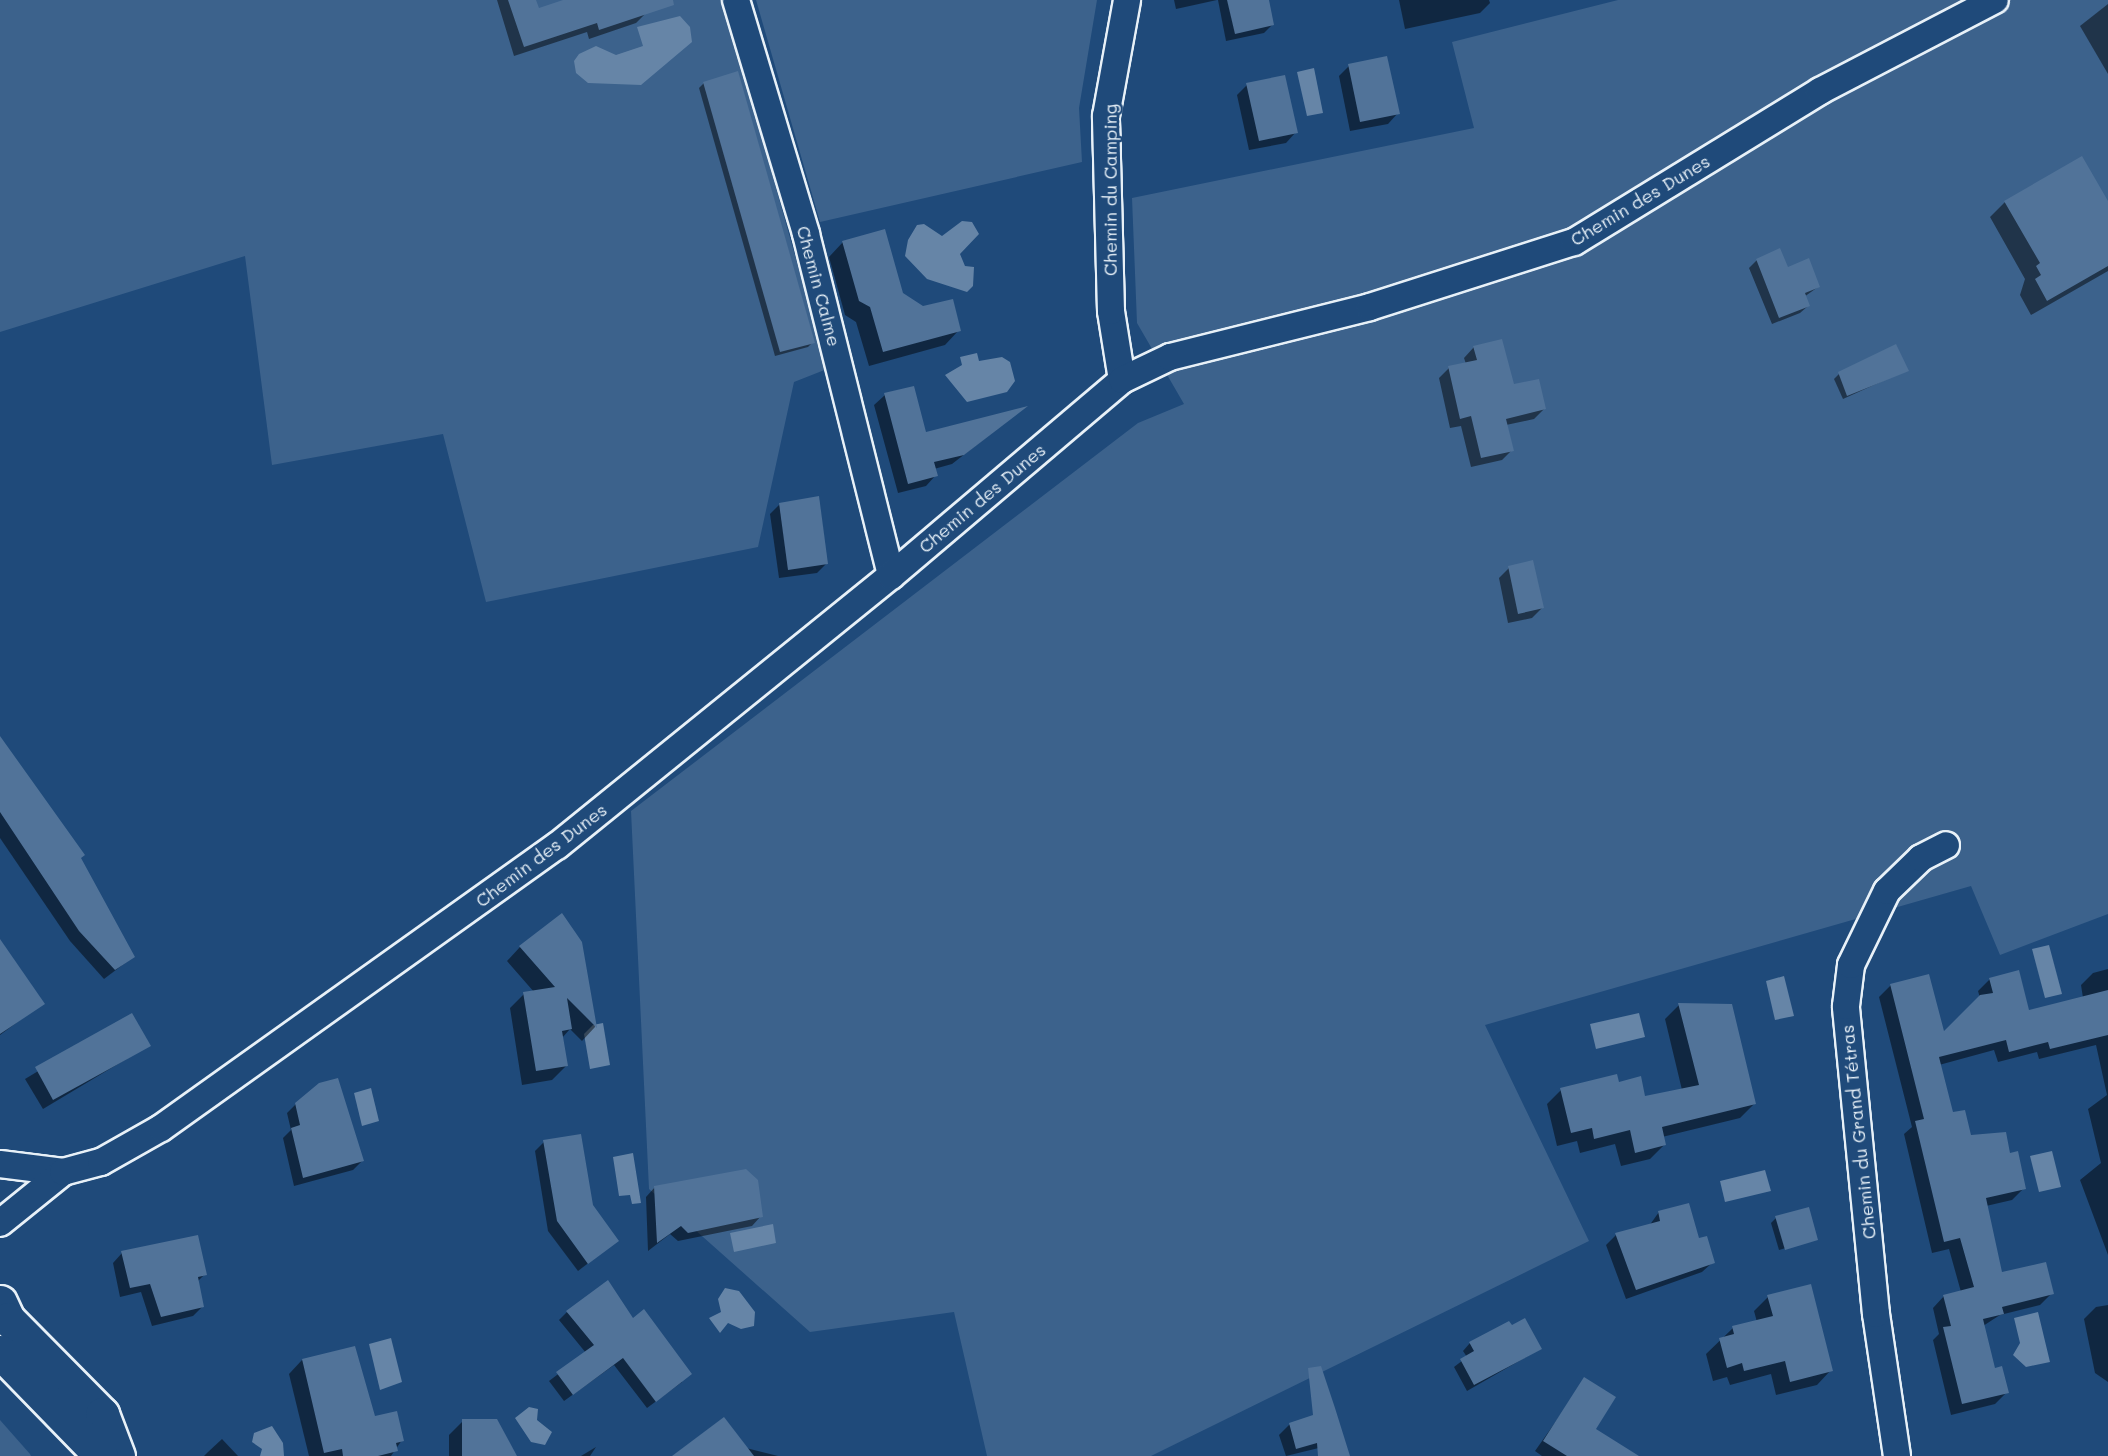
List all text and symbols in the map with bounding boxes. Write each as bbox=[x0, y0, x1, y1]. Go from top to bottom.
street label: Chemin du Camping bbox=[1099, 104, 1121, 276]
street label: Chemin des Dunes bbox=[1566, 150, 1714, 250]
street label: Chemin Calme bbox=[793, 223, 845, 349]
street label: Chemin des Dunes bbox=[914, 439, 1050, 557]
street label: Chemin des Dunes bbox=[471, 799, 611, 911]
street label: Chemin du Grand Tétras bbox=[1836, 1024, 1880, 1240]

